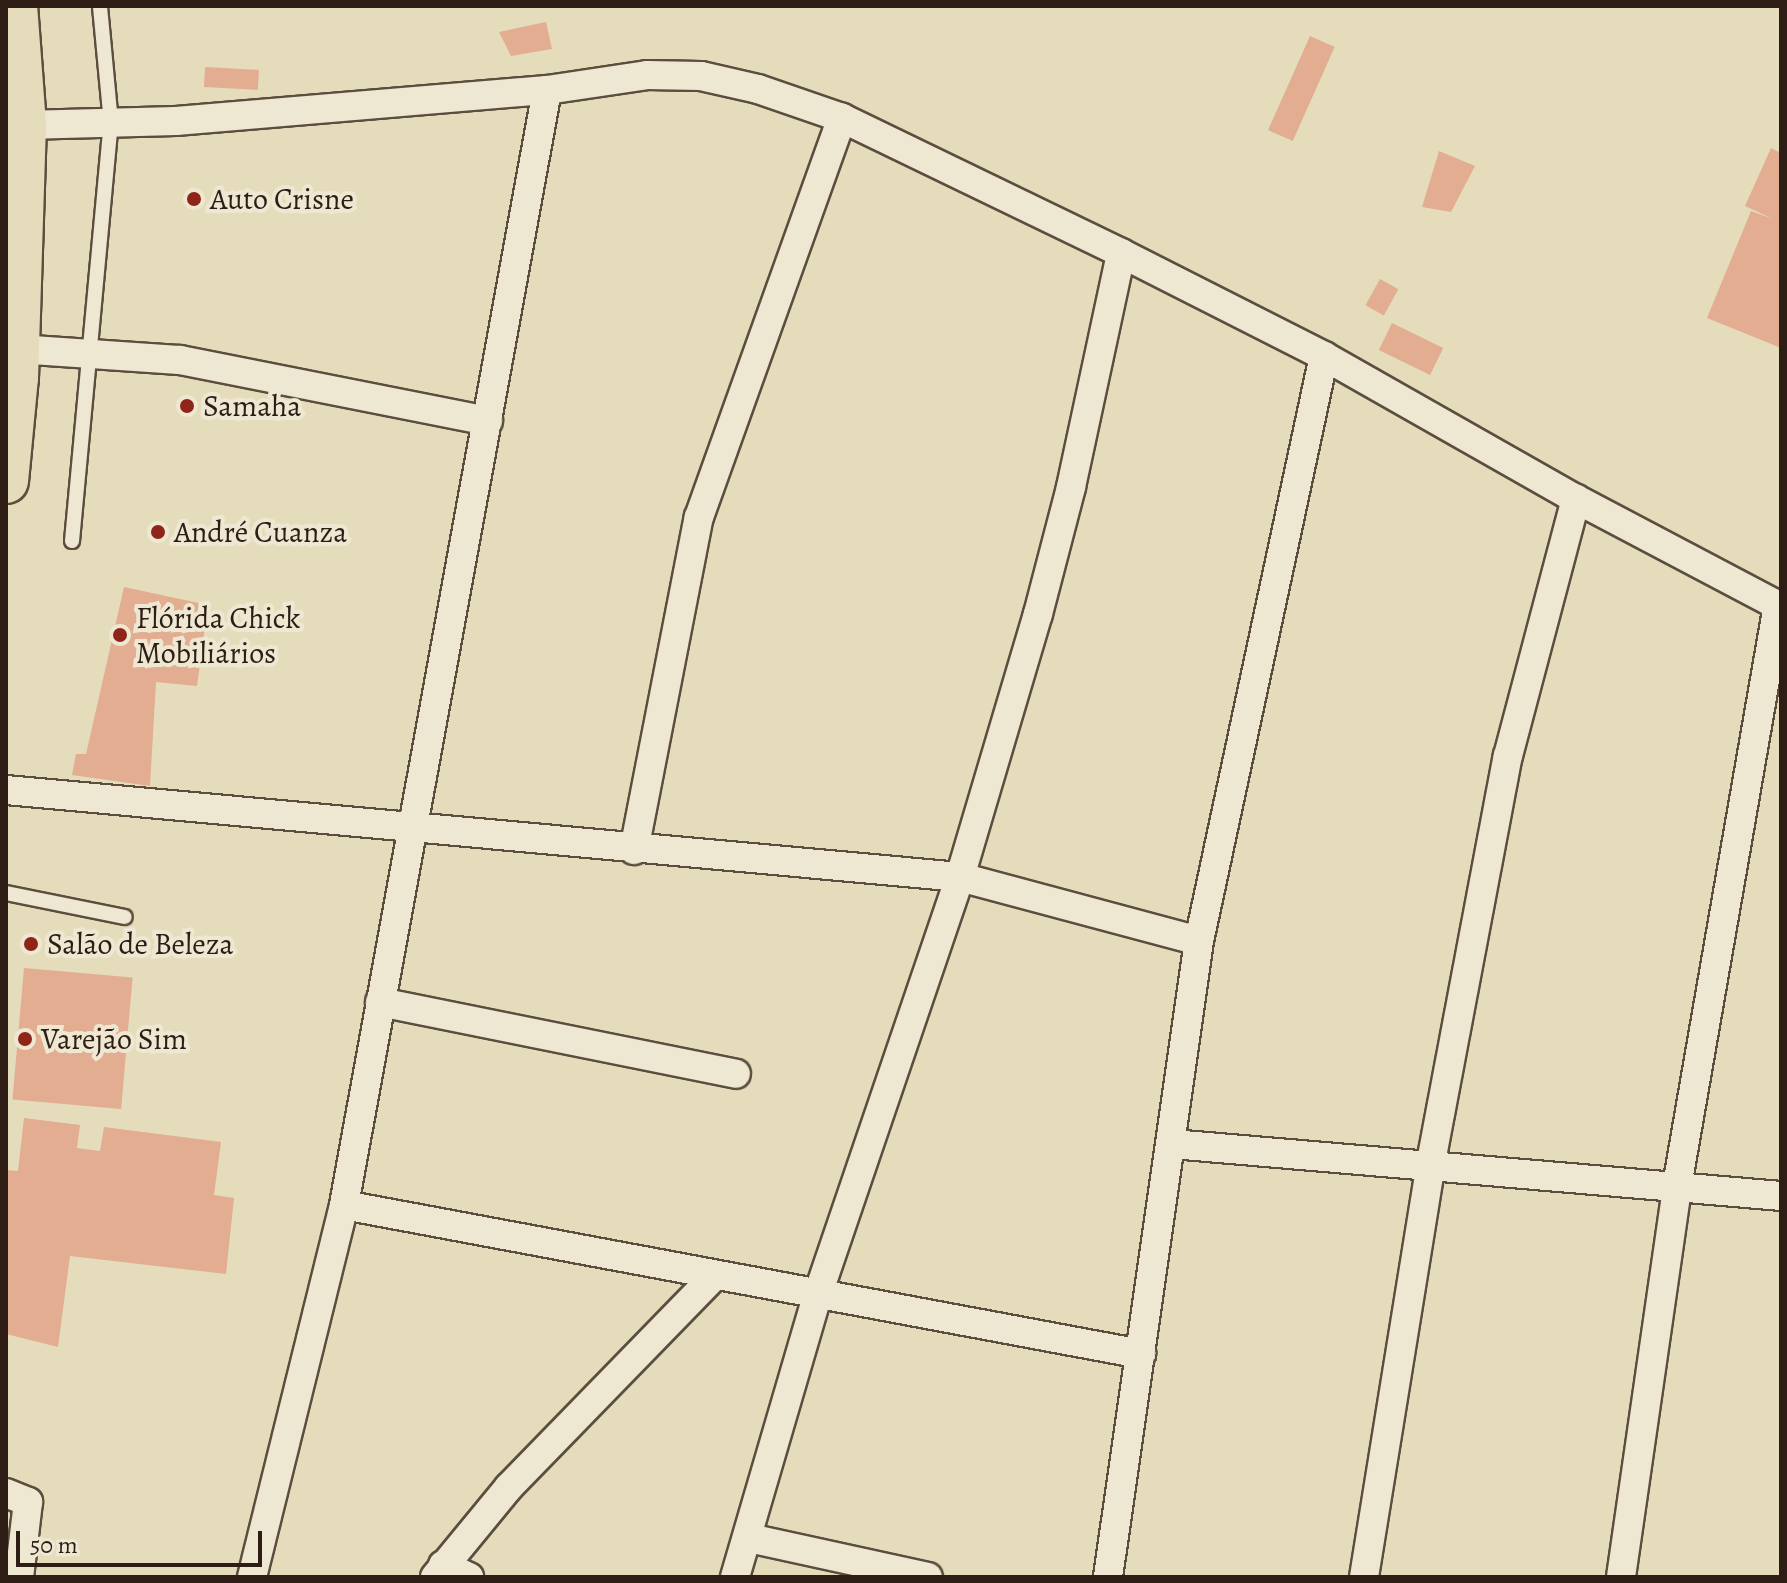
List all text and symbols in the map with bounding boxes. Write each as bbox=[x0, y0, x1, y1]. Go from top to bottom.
place label: Auto Crisne bbox=[210, 181, 354, 217]
marker: Auto Crisne bbox=[185, 190, 203, 208]
place label: Samaha bbox=[203, 388, 301, 424]
marker: Samaha bbox=[178, 397, 196, 415]
place label: André Cuanza bbox=[174, 514, 347, 550]
marker: André Cuanza bbox=[149, 523, 167, 541]
place label: Flórida Chick Mobiliários bbox=[136, 600, 300, 670]
marker: Flórida Chick Mobiliários bbox=[111, 626, 129, 644]
place label: Salão de Beleza bbox=[47, 926, 234, 962]
marker: Salão de Beleza bbox=[22, 935, 40, 953]
place label: Varejão Sim bbox=[41, 1021, 187, 1057]
marker: Varejão Sim bbox=[16, 1030, 34, 1048]
scale bar bbox=[20, 1515, 266, 1565]
text: 50 m bbox=[30, 1529, 78, 1561]

